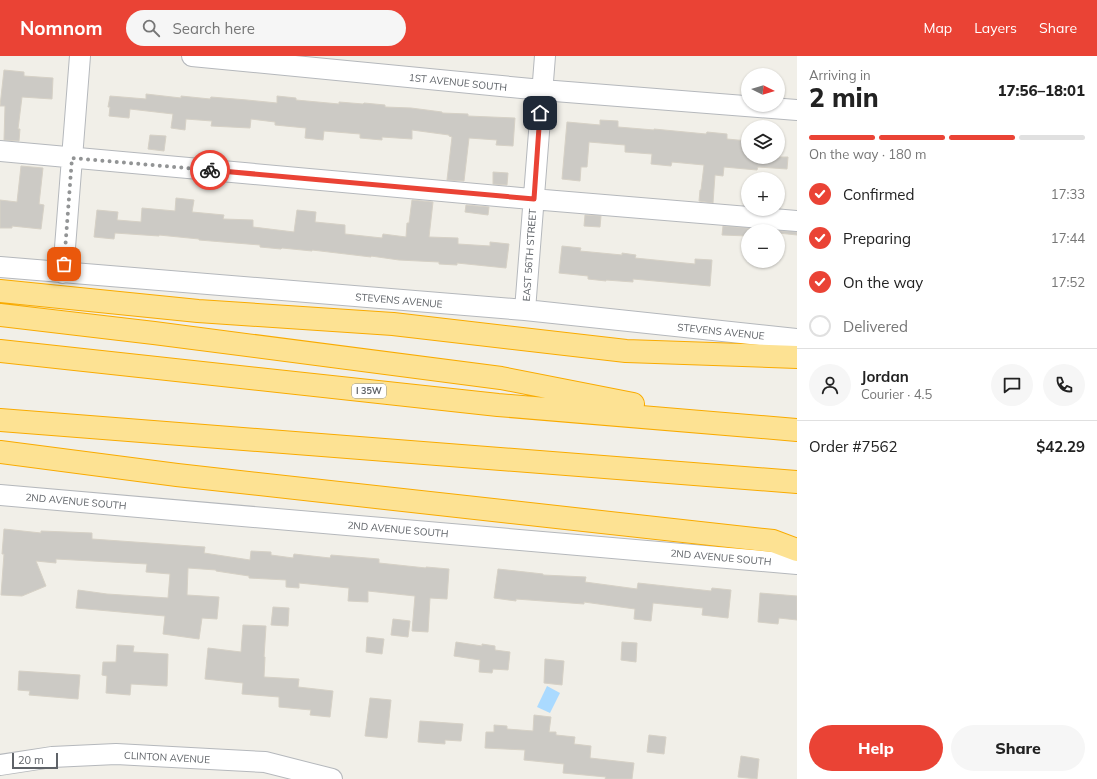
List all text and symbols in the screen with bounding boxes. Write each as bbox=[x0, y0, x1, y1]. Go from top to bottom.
search box bbox=[126, 10, 406, 46]
text: Nomnom bbox=[20, 16, 102, 40]
icon: search bbox=[140, 17, 162, 39]
text: Search here bbox=[172, 19, 255, 38]
text: Map bbox=[923, 19, 952, 37]
text: Layers bbox=[974, 19, 1017, 37]
text: Share bbox=[1039, 19, 1077, 37]
text: Arriving in bbox=[809, 67, 871, 83]
north arrow bbox=[741, 68, 785, 112]
map controls bbox=[741, 68, 785, 268]
street label: 1ST AVENUE SOUTH bbox=[408, 71, 508, 94]
text: 2 min bbox=[809, 81, 879, 114]
text: 17:56–18:01 bbox=[998, 81, 1085, 100]
pin bbox=[523, 96, 557, 130]
icon: home bbox=[529, 102, 551, 124]
button: layers bbox=[741, 120, 785, 164]
text: On the way · 180 m bbox=[809, 146, 926, 162]
courier bbox=[190, 150, 230, 190]
icon: bike bbox=[199, 159, 221, 181]
button: + bbox=[741, 172, 785, 216]
icon: check bbox=[809, 183, 831, 205]
text: Confirmed bbox=[843, 185, 914, 204]
text: 17:33 bbox=[1051, 186, 1085, 202]
street label: EAST 56TH STREET bbox=[520, 208, 539, 302]
button: − bbox=[741, 224, 785, 268]
icon: check bbox=[809, 227, 831, 249]
text: Preparing bbox=[843, 229, 911, 248]
text: 17:44 bbox=[1051, 230, 1085, 246]
pin bbox=[47, 247, 81, 281]
icon: bag bbox=[53, 253, 75, 275]
icon: check bbox=[809, 271, 831, 293]
text: On the way bbox=[843, 273, 923, 292]
text: 17:52 bbox=[1051, 274, 1085, 290]
street label: STEVENS AVENUE bbox=[355, 290, 443, 311]
text: Delivered bbox=[843, 317, 908, 336]
street label: STEVENS AVENUE bbox=[677, 320, 765, 343]
button: person bbox=[809, 364, 851, 406]
button: chat bbox=[991, 364, 1033, 406]
button: phone bbox=[1043, 364, 1085, 406]
text: Jordan bbox=[861, 367, 909, 386]
road number: I 35W bbox=[352, 384, 386, 398]
text: Courier · 4.5 bbox=[861, 386, 932, 402]
text: Order #7562 bbox=[809, 437, 897, 456]
text: $42.29 bbox=[1036, 437, 1085, 456]
street label: 2ND AVENUE SOUTH bbox=[25, 491, 127, 512]
street label: 2ND AVENUE SOUTH bbox=[347, 519, 449, 540]
street label: 2ND AVENUE SOUTH bbox=[670, 547, 772, 568]
button: Help bbox=[809, 725, 943, 771]
button: Share bbox=[951, 725, 1085, 771]
street label: CLINTON AVENUE bbox=[124, 749, 210, 766]
scale bar bbox=[12, 751, 58, 770]
text: 20 m bbox=[18, 753, 44, 767]

